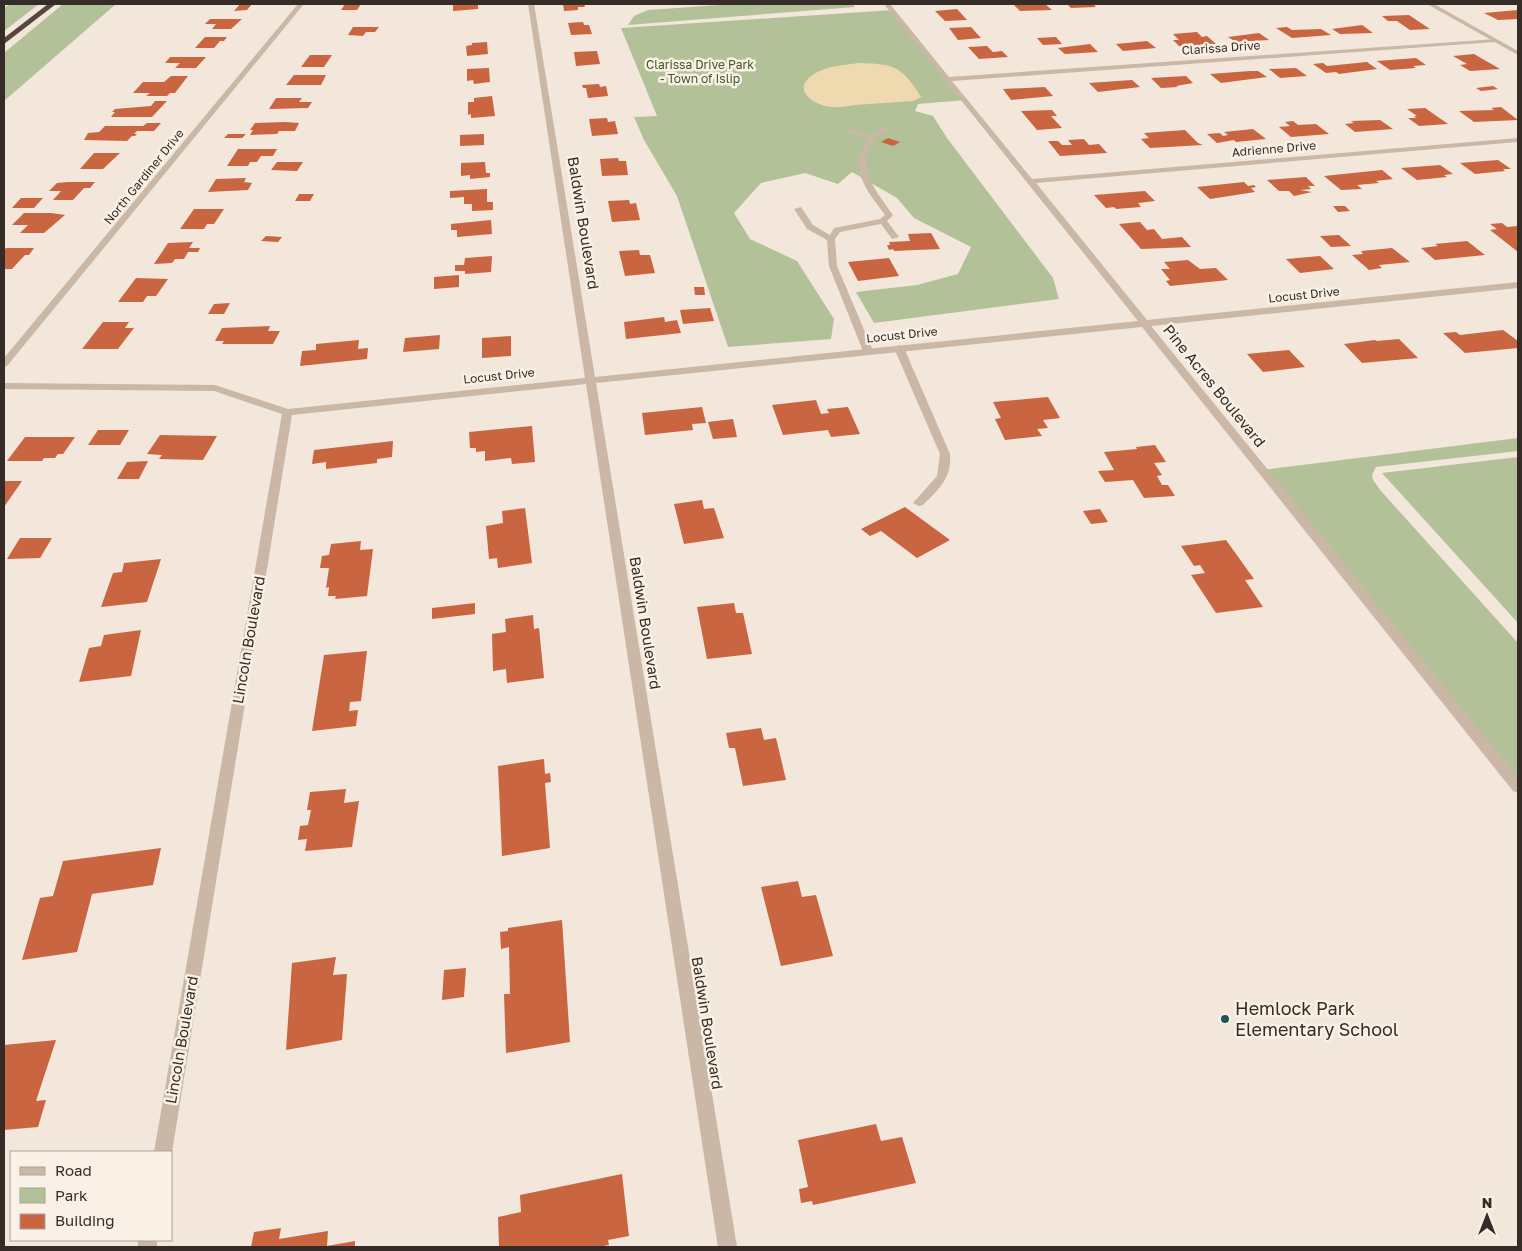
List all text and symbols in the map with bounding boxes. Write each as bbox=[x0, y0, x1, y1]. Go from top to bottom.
street label: Clarissa Drive bbox=[1181, 37, 1261, 58]
park label: Clarissa Drive Park - Town of Islip bbox=[646, 57, 754, 86]
street label: North Gardiner Drive bbox=[100, 126, 187, 227]
street label: Adrienne Drive bbox=[1231, 137, 1317, 160]
street label: Baldwin Boulevard bbox=[565, 155, 603, 290]
street label: Locust Drive bbox=[1268, 283, 1340, 306]
street label: Pine Acres Boulevard bbox=[1160, 321, 1270, 450]
street label: Locust Drive bbox=[866, 323, 938, 346]
street label: Locust Drive bbox=[463, 364, 535, 387]
street label: Baldwin Boulevard bbox=[627, 555, 665, 690]
street label: Lincoln Boulevard bbox=[228, 575, 268, 705]
street label: Baldwin Boulevard bbox=[689, 955, 727, 1090]
street label: Lincoln Boulevard bbox=[161, 975, 201, 1105]
place label: Hemlock Park Elementary School bbox=[1235, 997, 1399, 1040]
marker: Hemlock Park Elementary School bbox=[1219, 1013, 1231, 1025]
legend bbox=[10, 1151, 172, 1241]
text: Road bbox=[55, 1161, 92, 1179]
text: Park bbox=[55, 1186, 88, 1204]
north arrow bbox=[1462, 1191, 1512, 1241]
text: N bbox=[1482, 1194, 1492, 1211]
text: Building bbox=[55, 1211, 115, 1229]

